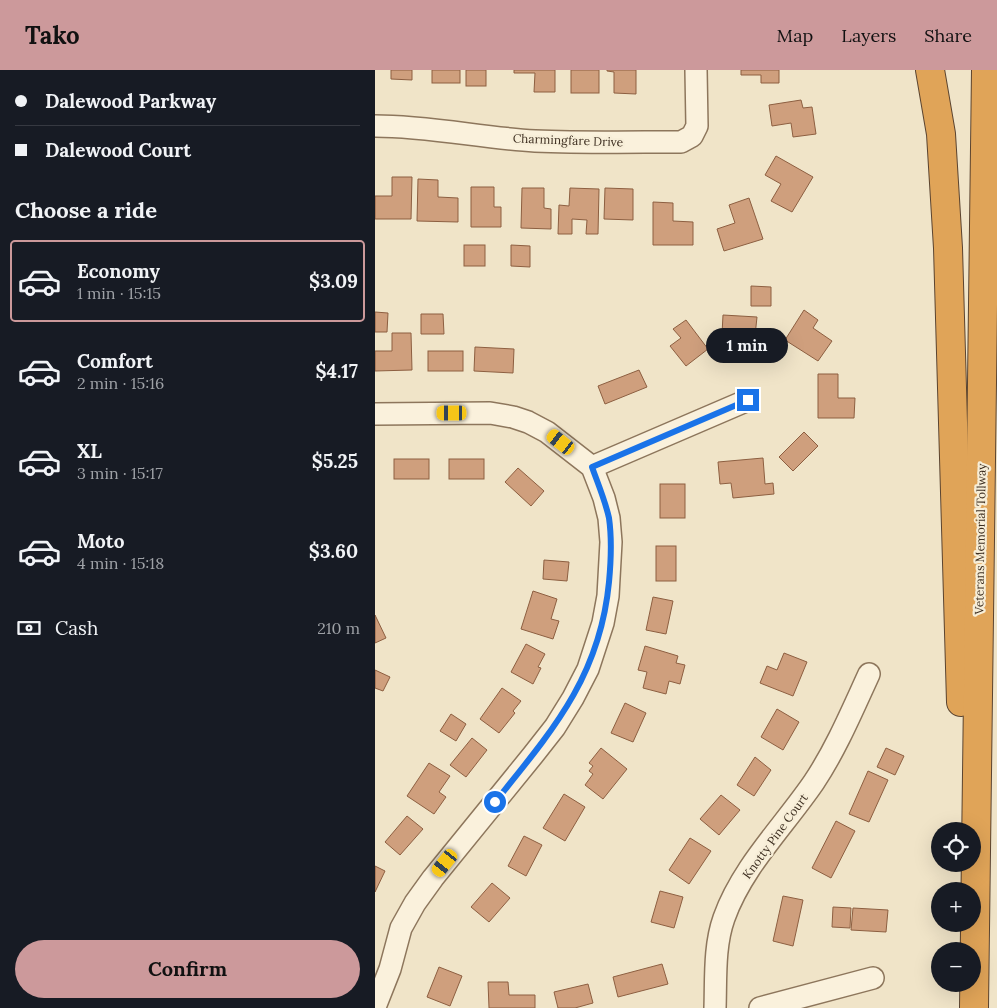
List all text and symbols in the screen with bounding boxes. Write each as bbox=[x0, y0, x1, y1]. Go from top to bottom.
text: Tako bbox=[25, 20, 80, 51]
text: Map bbox=[777, 24, 813, 47]
text: Layers bbox=[841, 24, 896, 47]
text: Share bbox=[924, 24, 972, 47]
text: Dalewood Parkway bbox=[45, 89, 216, 113]
street label: Charmingfare Drive bbox=[513, 131, 624, 149]
text: Dalewood Court bbox=[45, 138, 191, 162]
text: Choose a ride bbox=[15, 196, 157, 224]
icon: car bbox=[17, 259, 62, 304]
text: Economy bbox=[77, 259, 160, 283]
text: $3.09 bbox=[309, 269, 358, 293]
text: 1 min · 15:15 bbox=[77, 283, 161, 303]
callout: 1 min bbox=[707, 328, 789, 362]
text: 1 min bbox=[727, 335, 767, 355]
icon: car bbox=[17, 349, 62, 394]
text: Comfort bbox=[77, 349, 153, 373]
text: $4.17 bbox=[315, 359, 358, 383]
text: 2 min · 15:16 bbox=[77, 373, 164, 393]
route end bbox=[737, 389, 759, 411]
car bbox=[437, 406, 467, 421]
car bbox=[544, 427, 577, 457]
icon: car bbox=[17, 439, 62, 484]
text: XL bbox=[77, 439, 102, 463]
text: $5.25 bbox=[312, 449, 358, 473]
text: 3 min · 15:17 bbox=[77, 463, 163, 483]
street label: Veterans Memorial Tollway bbox=[971, 463, 989, 616]
icon: car bbox=[17, 529, 62, 574]
text: Moto bbox=[77, 529, 124, 553]
text: $3.60 bbox=[309, 539, 358, 563]
text: 4 min · 15:18 bbox=[77, 553, 164, 573]
icon: cash bbox=[15, 614, 43, 642]
text: Cash bbox=[55, 616, 98, 640]
text: 210 m bbox=[317, 618, 360, 638]
street label: Knotty Pine Court bbox=[739, 790, 811, 881]
route start bbox=[484, 791, 506, 813]
map controls bbox=[931, 822, 981, 992]
button: locate bbox=[931, 822, 981, 872]
car bbox=[429, 847, 460, 879]
button: + bbox=[931, 882, 981, 932]
button: Confirm bbox=[15, 940, 360, 998]
button: − bbox=[931, 942, 981, 992]

